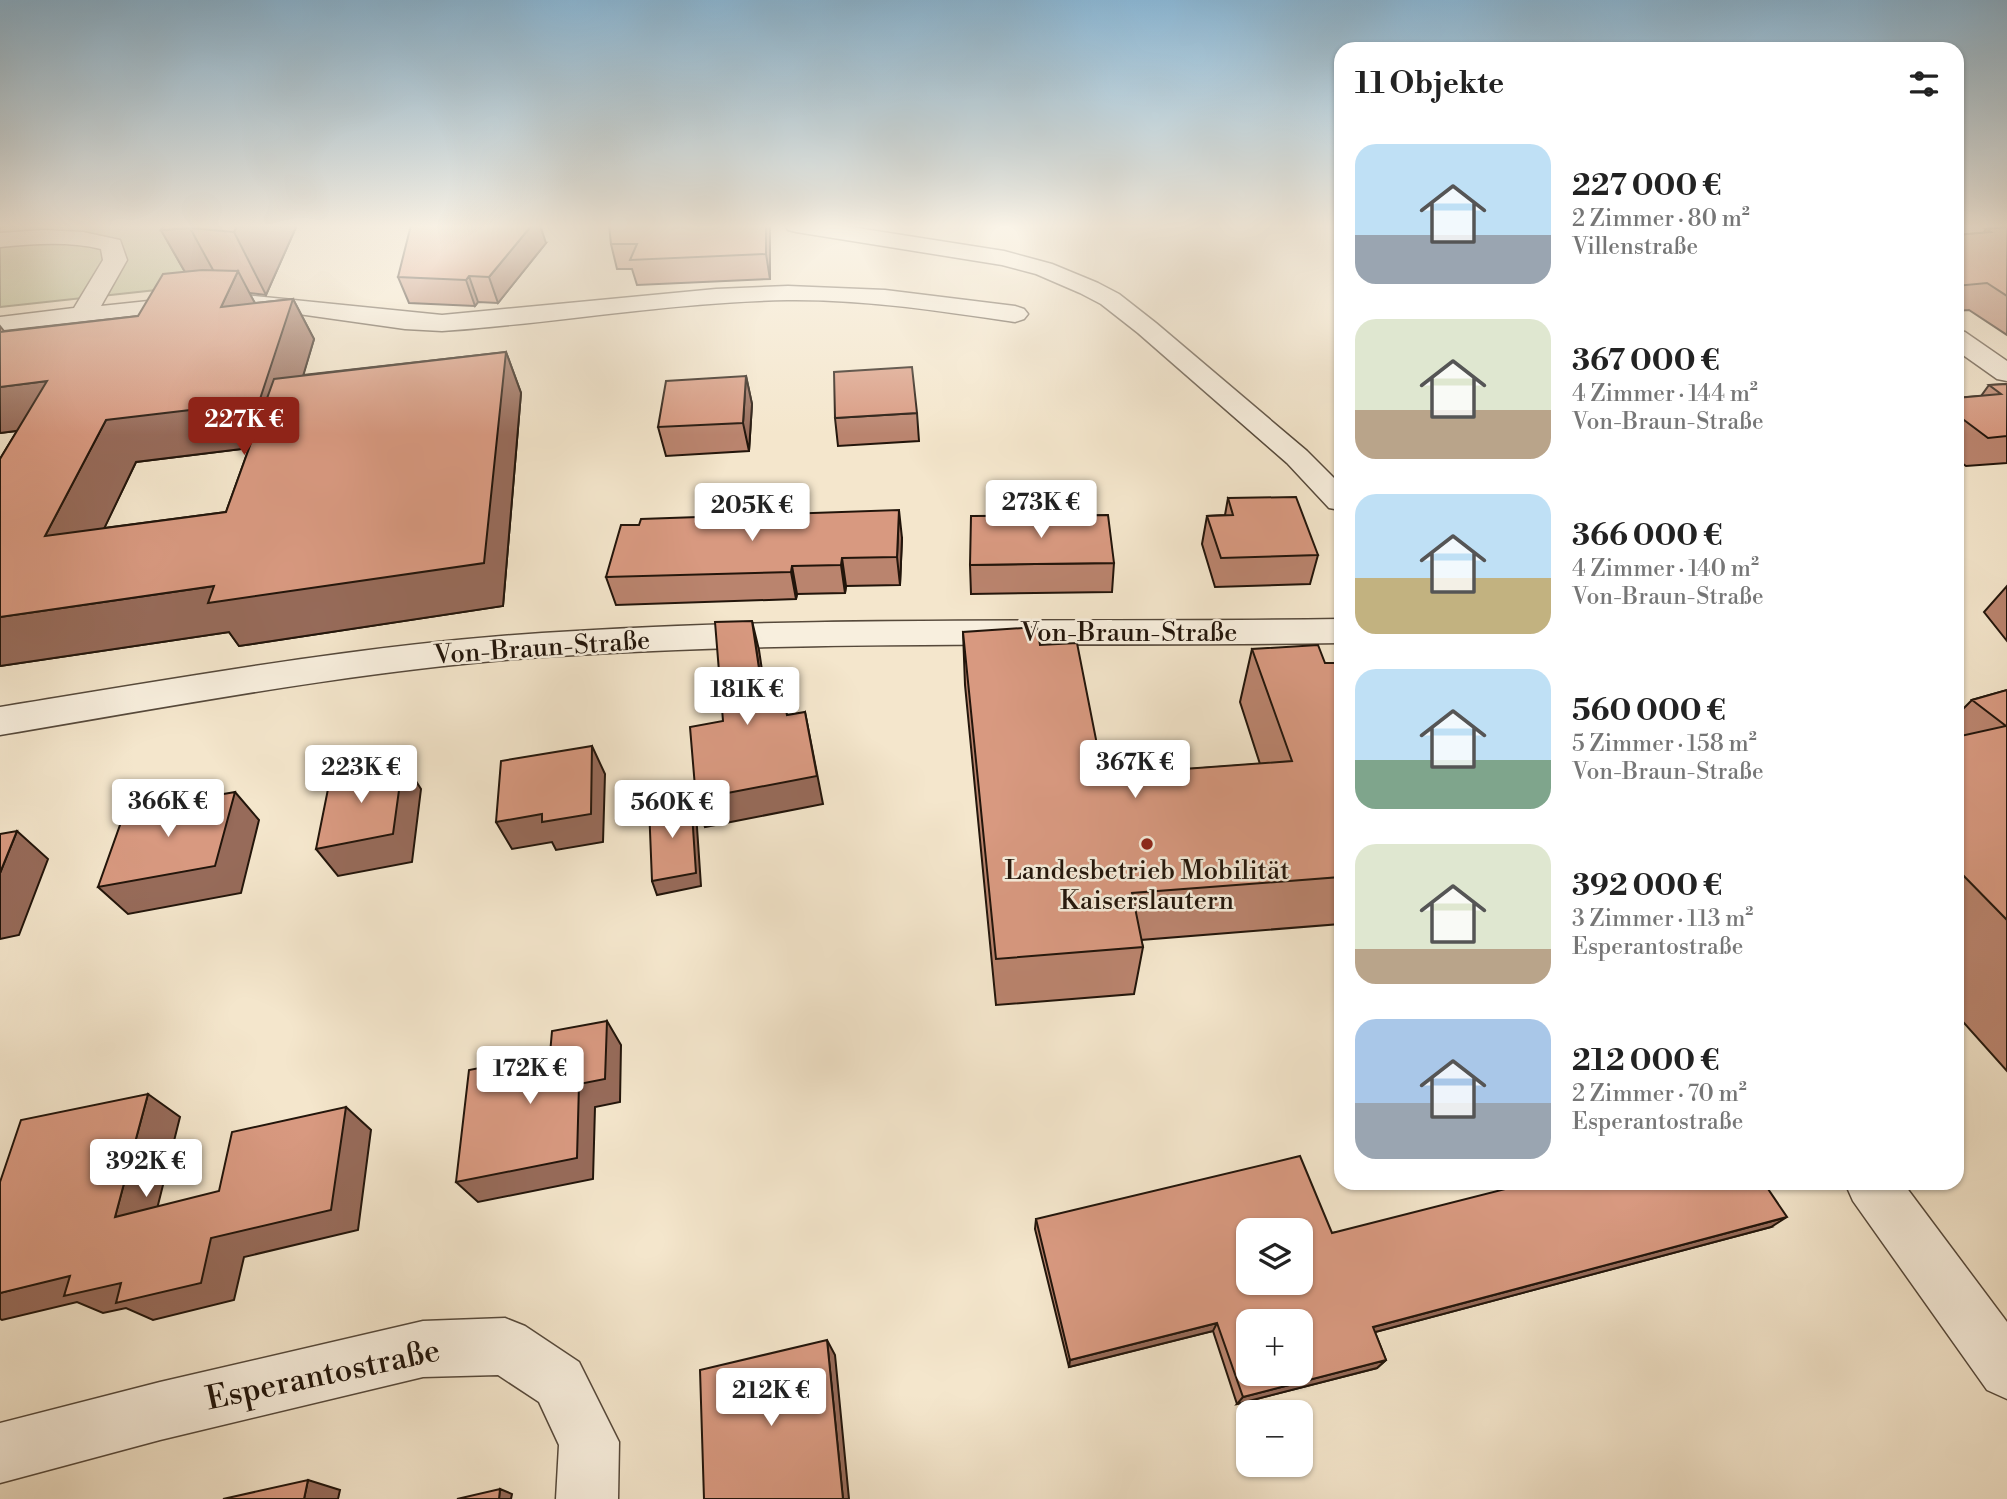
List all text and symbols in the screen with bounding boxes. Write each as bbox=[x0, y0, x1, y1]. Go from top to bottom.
text: 11 Objekte bbox=[1355, 65, 1504, 103]
icon: filters bbox=[1905, 65, 1943, 103]
text: 227 000 € bbox=[1572, 167, 1722, 205]
icon: home bbox=[1411, 172, 1495, 256]
text: 2 Zimmer · 80 m² bbox=[1572, 205, 1750, 233]
text: Villenstraße bbox=[1572, 233, 1698, 261]
text: 367 000 € bbox=[1572, 342, 1720, 380]
icon: home bbox=[1411, 347, 1495, 431]
text: 4 Zimmer · 144 m² bbox=[1572, 380, 1758, 408]
pin: 227K € bbox=[187, 398, 301, 457]
text: 227K € bbox=[204, 406, 284, 434]
text: Von-Braun-Straße bbox=[1572, 408, 1764, 436]
pin: 273K € bbox=[984, 480, 1098, 540]
pin: 205K € bbox=[695, 484, 809, 543]
text: 273K € bbox=[1002, 489, 1080, 517]
text: 205K € bbox=[711, 492, 793, 520]
text: 366 000 € bbox=[1572, 517, 1722, 555]
icon: home bbox=[1411, 522, 1495, 606]
text: 4 Zimmer · 140 m² bbox=[1572, 555, 1759, 583]
text: Von-Braun-Straße bbox=[1572, 583, 1764, 611]
street label: Von-Braun-Straße bbox=[1020, 617, 1237, 649]
street label: Von-Braun-Straße bbox=[432, 624, 651, 672]
pin: 181K € bbox=[690, 668, 804, 727]
text: 181K € bbox=[710, 676, 784, 704]
text: 560 000 € bbox=[1572, 692, 1726, 730]
icon: home bbox=[1411, 697, 1495, 781]
text: 5 Zimmer · 158 m² bbox=[1572, 730, 1757, 758]
pin: 367K € bbox=[1078, 740, 1192, 800]
pin: 223K € bbox=[304, 746, 418, 805]
text: 367K € bbox=[1096, 749, 1174, 777]
text: 223K € bbox=[321, 754, 401, 782]
text: Von-Braun-Straße bbox=[1572, 758, 1764, 786]
pin: 366K € bbox=[111, 780, 225, 839]
pin: 560K € bbox=[615, 780, 729, 840]
text: 366K € bbox=[128, 788, 208, 816]
text: 560K € bbox=[631, 789, 713, 817]
marker: Landesbetrieb Mobilität Kaiserslautern bbox=[1139, 836, 1155, 852]
place label: Landesbetrieb Mobilität Kaiserslautern bbox=[1005, 855, 1289, 917]
text: 392 000 € bbox=[1572, 867, 1722, 905]
icon: home bbox=[1411, 872, 1495, 956]
text: 3 Zimmer · 113 m² bbox=[1572, 905, 1753, 933]
text: Esperantostraße bbox=[1572, 933, 1743, 961]
text: 212 000 € bbox=[1572, 1042, 1719, 1080]
pin: 172K € bbox=[473, 1046, 587, 1106]
icon: home bbox=[1411, 1047, 1495, 1131]
text: 172K € bbox=[493, 1055, 567, 1083]
text: 2 Zimmer · 70 m² bbox=[1572, 1080, 1747, 1108]
text: Esperantostraße bbox=[1572, 1108, 1743, 1136]
pin: 392K € bbox=[89, 1140, 203, 1199]
text: 392K € bbox=[106, 1148, 186, 1176]
map controls bbox=[1236, 1218, 1313, 1477]
button: layers bbox=[1236, 1218, 1313, 1295]
button: + bbox=[1236, 1309, 1313, 1386]
street label: Esperantostraße bbox=[202, 1331, 444, 1419]
pin: 212K € bbox=[714, 1368, 828, 1428]
text: 212K € bbox=[732, 1377, 810, 1405]
button: − bbox=[1236, 1400, 1313, 1477]

